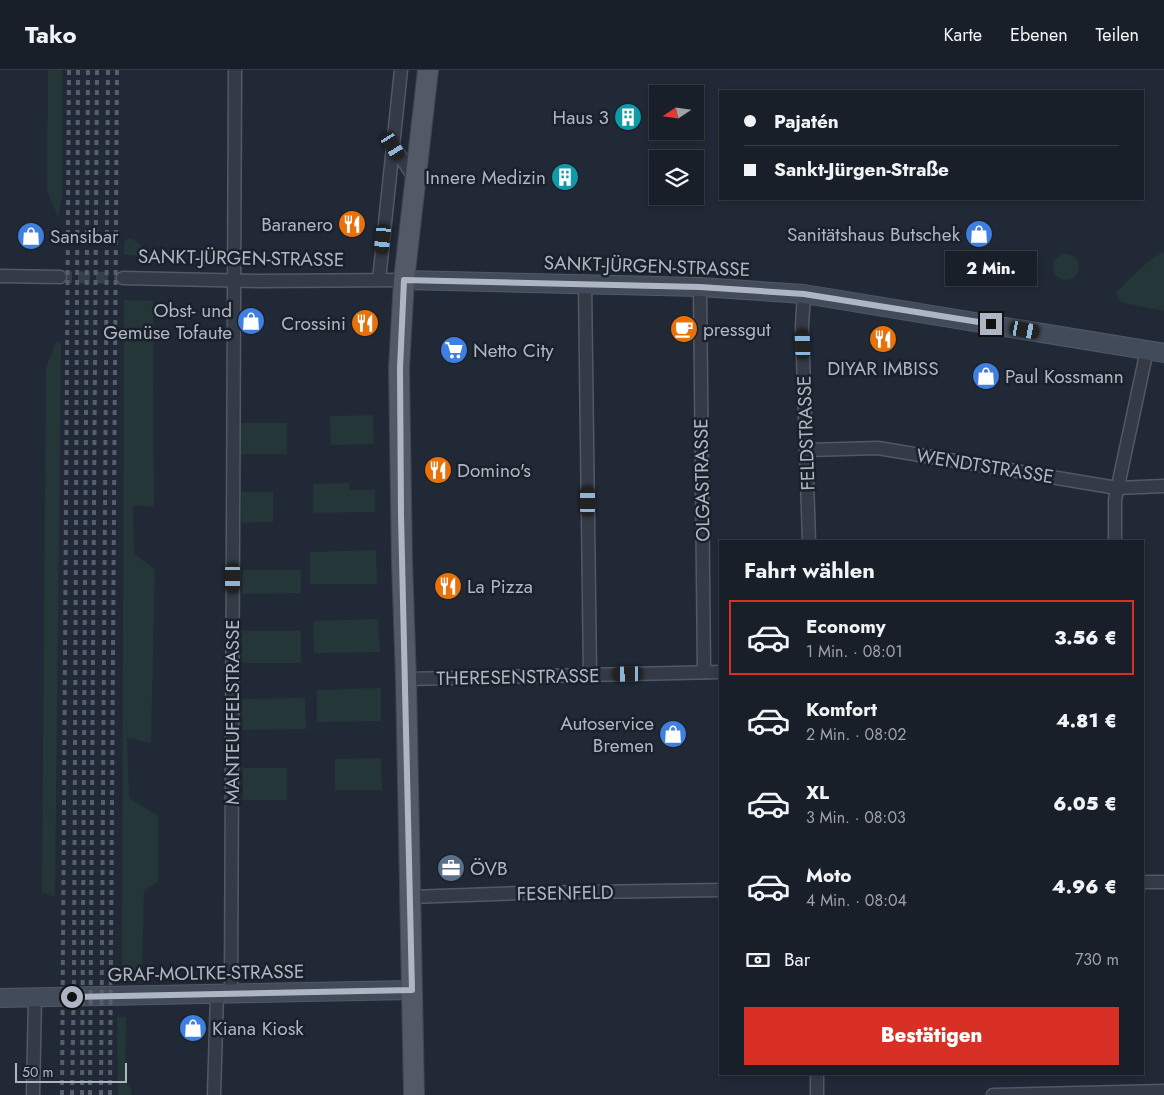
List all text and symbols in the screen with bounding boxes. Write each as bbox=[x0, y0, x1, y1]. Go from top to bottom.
text: Tako bbox=[25, 17, 77, 52]
text: Karte bbox=[943, 22, 982, 48]
text: Ebenen bbox=[1010, 22, 1068, 48]
text: Teilen bbox=[1096, 22, 1139, 48]
north arrow bbox=[649, 85, 704, 140]
map controls bbox=[649, 85, 704, 205]
building icon: Haus 3 bbox=[613, 102, 643, 132]
place label: Haus 3 bbox=[553, 104, 609, 131]
text: Pajatén bbox=[774, 108, 839, 135]
car bbox=[378, 129, 407, 163]
button: layers bbox=[649, 150, 704, 205]
text: Sankt-Jürgen-Straße bbox=[774, 156, 949, 183]
building icon: Innere Medizin bbox=[550, 162, 580, 192]
place label: Innere Medizin bbox=[425, 164, 546, 191]
restaurant icon: Baranero bbox=[337, 209, 367, 239]
place label: Baranero bbox=[261, 211, 333, 238]
shop icon: Sanitätshaus Butschek bbox=[964, 219, 994, 249]
shop icon: Sansibar bbox=[16, 221, 46, 251]
place label: Sanitätshaus Butschek bbox=[787, 221, 961, 248]
place label: Sansibar bbox=[50, 223, 119, 250]
car bbox=[373, 223, 392, 255]
street label: SANKT-JÜRGEN-STRASSE bbox=[138, 243, 344, 273]
street label: SANKT-JÜRGEN-STRASSE bbox=[543, 249, 751, 283]
callout: 2 Min. bbox=[945, 252, 1037, 286]
text: 2 Min. bbox=[966, 257, 1016, 280]
place label: Obst- und Gemüse Tofaute bbox=[103, 297, 232, 346]
shop icon: Obst- und Gemüse Tofaute bbox=[236, 306, 266, 336]
restaurant icon: Crossini bbox=[350, 308, 380, 338]
place label: Crossini bbox=[281, 310, 346, 337]
route end bbox=[980, 313, 1002, 335]
cafe icon: pressgut bbox=[669, 314, 699, 344]
place label: pressgut bbox=[703, 316, 771, 343]
car bbox=[1008, 320, 1041, 340]
restaurant icon: DIYAR IMBISS bbox=[868, 324, 898, 354]
car bbox=[794, 329, 811, 359]
supermarket icon: Netto City bbox=[439, 335, 469, 365]
place label: Netto City bbox=[473, 337, 554, 364]
place label: DIYAR IMBISS bbox=[827, 355, 939, 382]
shop icon: Paul Kossmann bbox=[971, 361, 1001, 391]
place label: Paul Kossmann bbox=[1005, 363, 1124, 390]
street label: FELDSTRASSE bbox=[790, 375, 822, 491]
street label: OLGASTRASSE bbox=[687, 418, 717, 542]
street label: WENDTSTRASSE bbox=[914, 442, 1056, 490]
restaurant icon: Domino's bbox=[423, 455, 453, 485]
place label: Domino's bbox=[457, 457, 531, 484]
car bbox=[580, 486, 595, 516]
text: Fahrt wählen bbox=[744, 554, 875, 586]
car bbox=[225, 563, 240, 593]
restaurant icon: La Pizza bbox=[433, 571, 463, 601]
place label: La Pizza bbox=[467, 573, 533, 600]
text: Economy bbox=[806, 613, 886, 640]
icon: car bbox=[746, 615, 791, 660]
street label: MANTEUFFELSTRASSE bbox=[219, 619, 246, 805]
text: 3.56 € bbox=[1054, 624, 1117, 651]
text: 1 Min. · 08:01 bbox=[806, 640, 903, 663]
street label: THERESENSTRASSE bbox=[436, 662, 600, 692]
car bbox=[612, 666, 643, 682]
text: Komfort bbox=[806, 696, 877, 723]
icon: car bbox=[746, 698, 791, 743]
text: 4.81 € bbox=[1056, 707, 1117, 734]
place label: Autoservice Bremen bbox=[560, 710, 654, 759]
shop icon: Autoservice Bremen bbox=[658, 719, 688, 749]
text: 2 Min. · 08:02 bbox=[806, 723, 906, 746]
text: XL bbox=[806, 779, 829, 806]
icon: car bbox=[746, 781, 791, 826]
text: 6.05 € bbox=[1053, 790, 1117, 817]
text: 3 Min. · 08:03 bbox=[806, 806, 906, 829]
office icon: ÖVB bbox=[436, 853, 466, 883]
place label: ÖVB bbox=[470, 855, 508, 882]
text: Moto bbox=[806, 862, 851, 889]
icon: car bbox=[746, 864, 791, 909]
text: 4.96 € bbox=[1052, 873, 1117, 900]
street label: FESENFELD bbox=[516, 879, 614, 907]
text: 4 Min. · 08:04 bbox=[806, 889, 907, 912]
icon: cash bbox=[744, 946, 772, 974]
text: Bar bbox=[784, 946, 810, 973]
text: 730 m bbox=[1075, 948, 1119, 971]
street label: GRAF-MOLTKE-STRASSE bbox=[107, 958, 305, 988]
route start bbox=[61, 986, 83, 1008]
button: Bestätigen bbox=[744, 1007, 1119, 1065]
shop icon: Kiana Kiosk bbox=[178, 1013, 208, 1043]
place label: Kiana Kiosk bbox=[212, 1015, 304, 1042]
scale bar bbox=[15, 1060, 128, 1083]
text: 50 m bbox=[22, 1062, 53, 1082]

